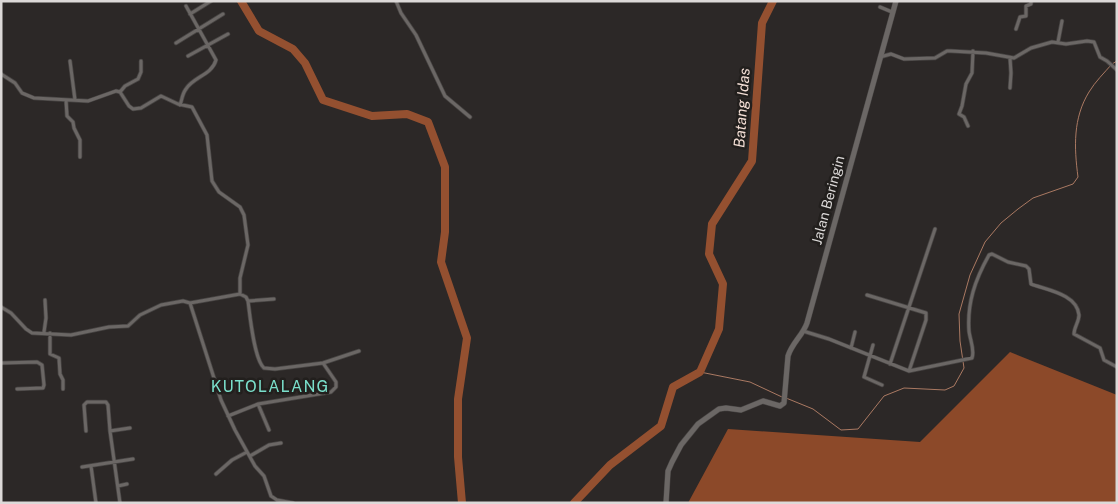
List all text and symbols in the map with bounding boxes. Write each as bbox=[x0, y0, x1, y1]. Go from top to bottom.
water label: Batang Idas bbox=[730, 68, 753, 148]
street label: Jalan Beringin bbox=[808, 154, 848, 246]
district label: KUTOLALANG bbox=[211, 377, 329, 396]

